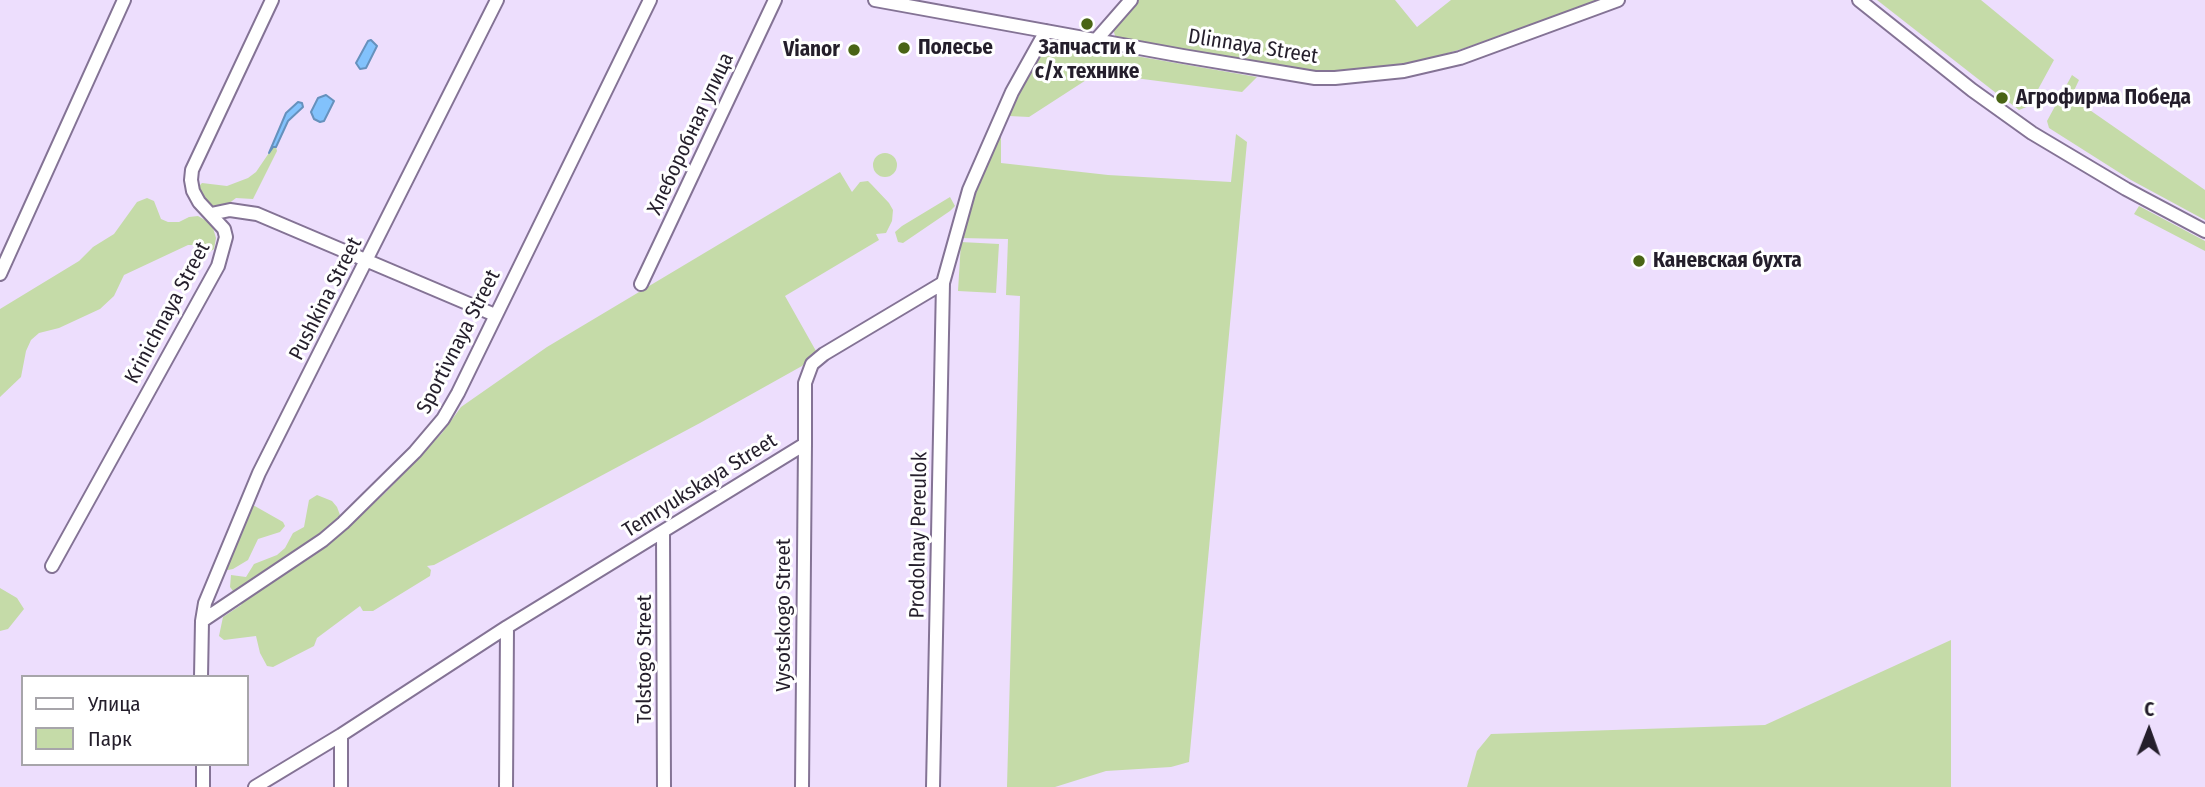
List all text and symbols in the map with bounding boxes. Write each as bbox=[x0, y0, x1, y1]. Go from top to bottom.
marker: Запчасти к с/х технике bbox=[1079, 16, 1095, 32]
street label: Dlinnaya Street bbox=[1186, 24, 1320, 70]
place label: Полесье bbox=[918, 35, 993, 61]
place label: Запчасти к с/х технике bbox=[1035, 35, 1139, 85]
place label: Vianor bbox=[783, 37, 840, 63]
marker: Полесье bbox=[896, 40, 912, 56]
marker: Vianor bbox=[846, 42, 862, 58]
street label: Хлеборобная улица bbox=[642, 49, 740, 219]
place label: Агрофирма Победа bbox=[2016, 85, 2191, 111]
marker: Агрофирма Победа bbox=[1994, 90, 2010, 106]
street label: Pushkina Street bbox=[284, 233, 368, 365]
street label: Krinichnaya Street bbox=[120, 238, 216, 388]
place label: Каневская бухта bbox=[1653, 248, 1802, 274]
marker: Каневская бухта bbox=[1631, 253, 1647, 269]
street label: Sportivnaya Street bbox=[412, 266, 506, 418]
street label: Temryukskaya Street bbox=[618, 428, 782, 544]
street label: Prodolnay Pereulok bbox=[905, 451, 933, 619]
street label: Vysotskogo Street bbox=[771, 538, 797, 692]
street label: Tolstogo Street bbox=[632, 595, 658, 723]
legend bbox=[21, 675, 248, 766]
text: Улица bbox=[88, 691, 141, 717]
north arrow bbox=[2114, 696, 2184, 766]
text: С bbox=[2144, 698, 2155, 721]
text: Парк bbox=[88, 726, 132, 752]

